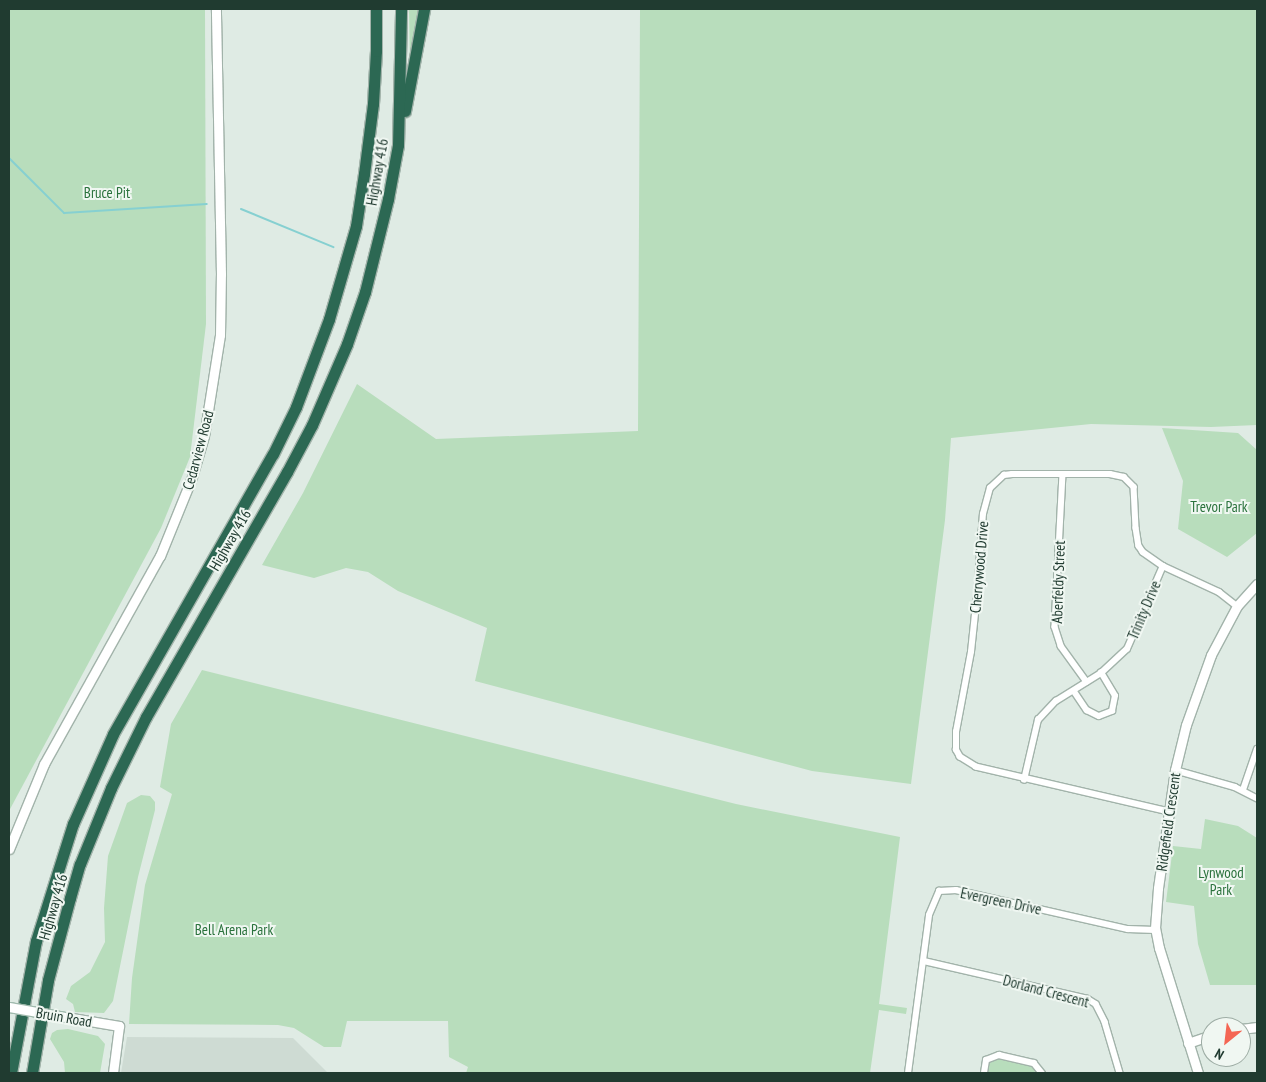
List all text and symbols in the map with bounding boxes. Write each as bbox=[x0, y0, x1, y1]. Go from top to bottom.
street label: Highway 416 bbox=[362, 137, 392, 207]
park label: Bruce Pit bbox=[84, 184, 130, 202]
street label: Cedarview Road bbox=[179, 408, 217, 492]
park label: Trevor Park bbox=[1190, 498, 1248, 516]
street label: Highway 416 bbox=[205, 506, 255, 574]
street label: Cherrywood Drive bbox=[966, 520, 992, 614]
street label: Aberfeldy Street bbox=[1048, 540, 1068, 624]
street label: Trinity Drive bbox=[1123, 578, 1165, 642]
street label: Ridgefield Crescent bbox=[1152, 771, 1184, 873]
park label: Lynwood Park bbox=[1198, 863, 1244, 898]
street label: Highway 416 bbox=[35, 872, 71, 942]
street label: Evergreen Drive bbox=[959, 884, 1043, 918]
park label: Bell Arena Park bbox=[195, 921, 273, 939]
street label: Dorland Crescent bbox=[1001, 971, 1091, 1011]
street label: Bruin Road bbox=[35, 1003, 93, 1031]
north arrow bbox=[1201, 1017, 1251, 1067]
text: N bbox=[1212, 1045, 1227, 1064]

